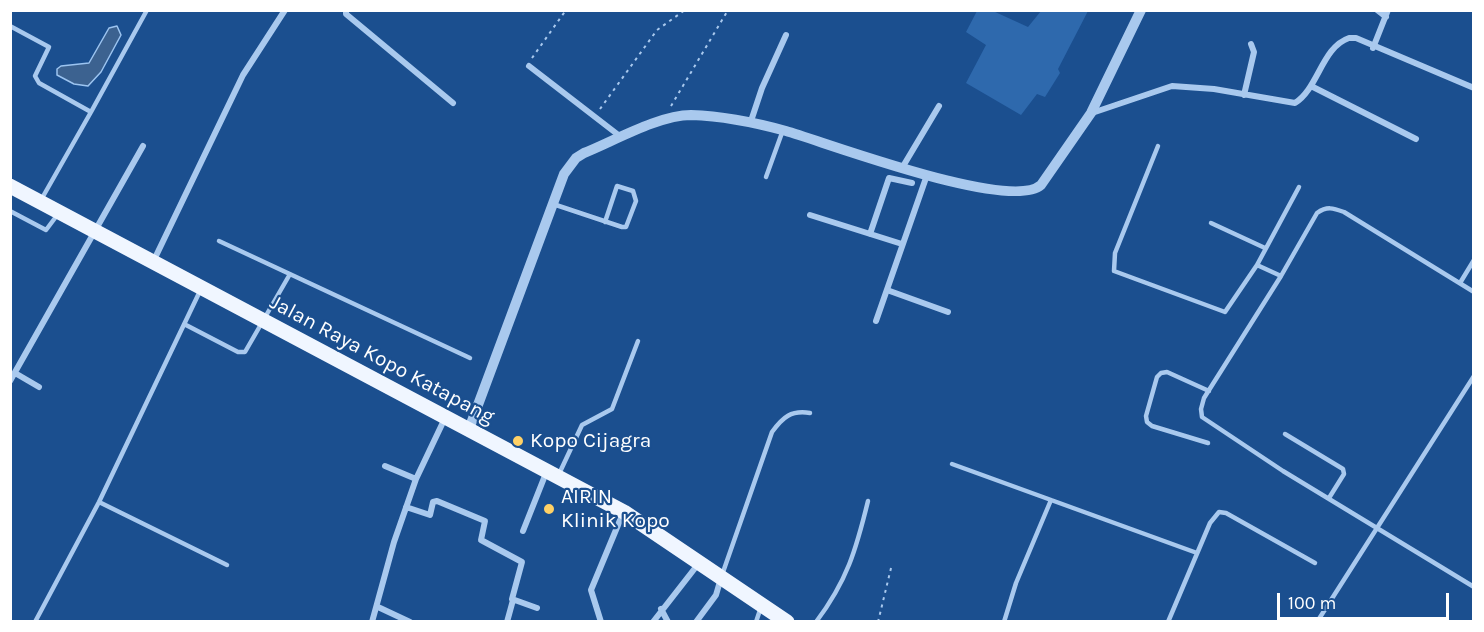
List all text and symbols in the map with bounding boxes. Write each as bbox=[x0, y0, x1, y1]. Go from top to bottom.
street label: Jalan Raya Kopo Katapang bbox=[265, 290, 499, 430]
place label: Kopo Cijagra bbox=[530, 428, 651, 454]
marker: Kopo Cijagra bbox=[511, 434, 525, 448]
place label: AIRIN Klinik Kopo bbox=[561, 484, 670, 534]
marker: AIRIN Klinik Kopo bbox=[542, 502, 556, 516]
scale bar bbox=[1280, 581, 1452, 619]
text: 100 m bbox=[1288, 592, 1336, 614]

